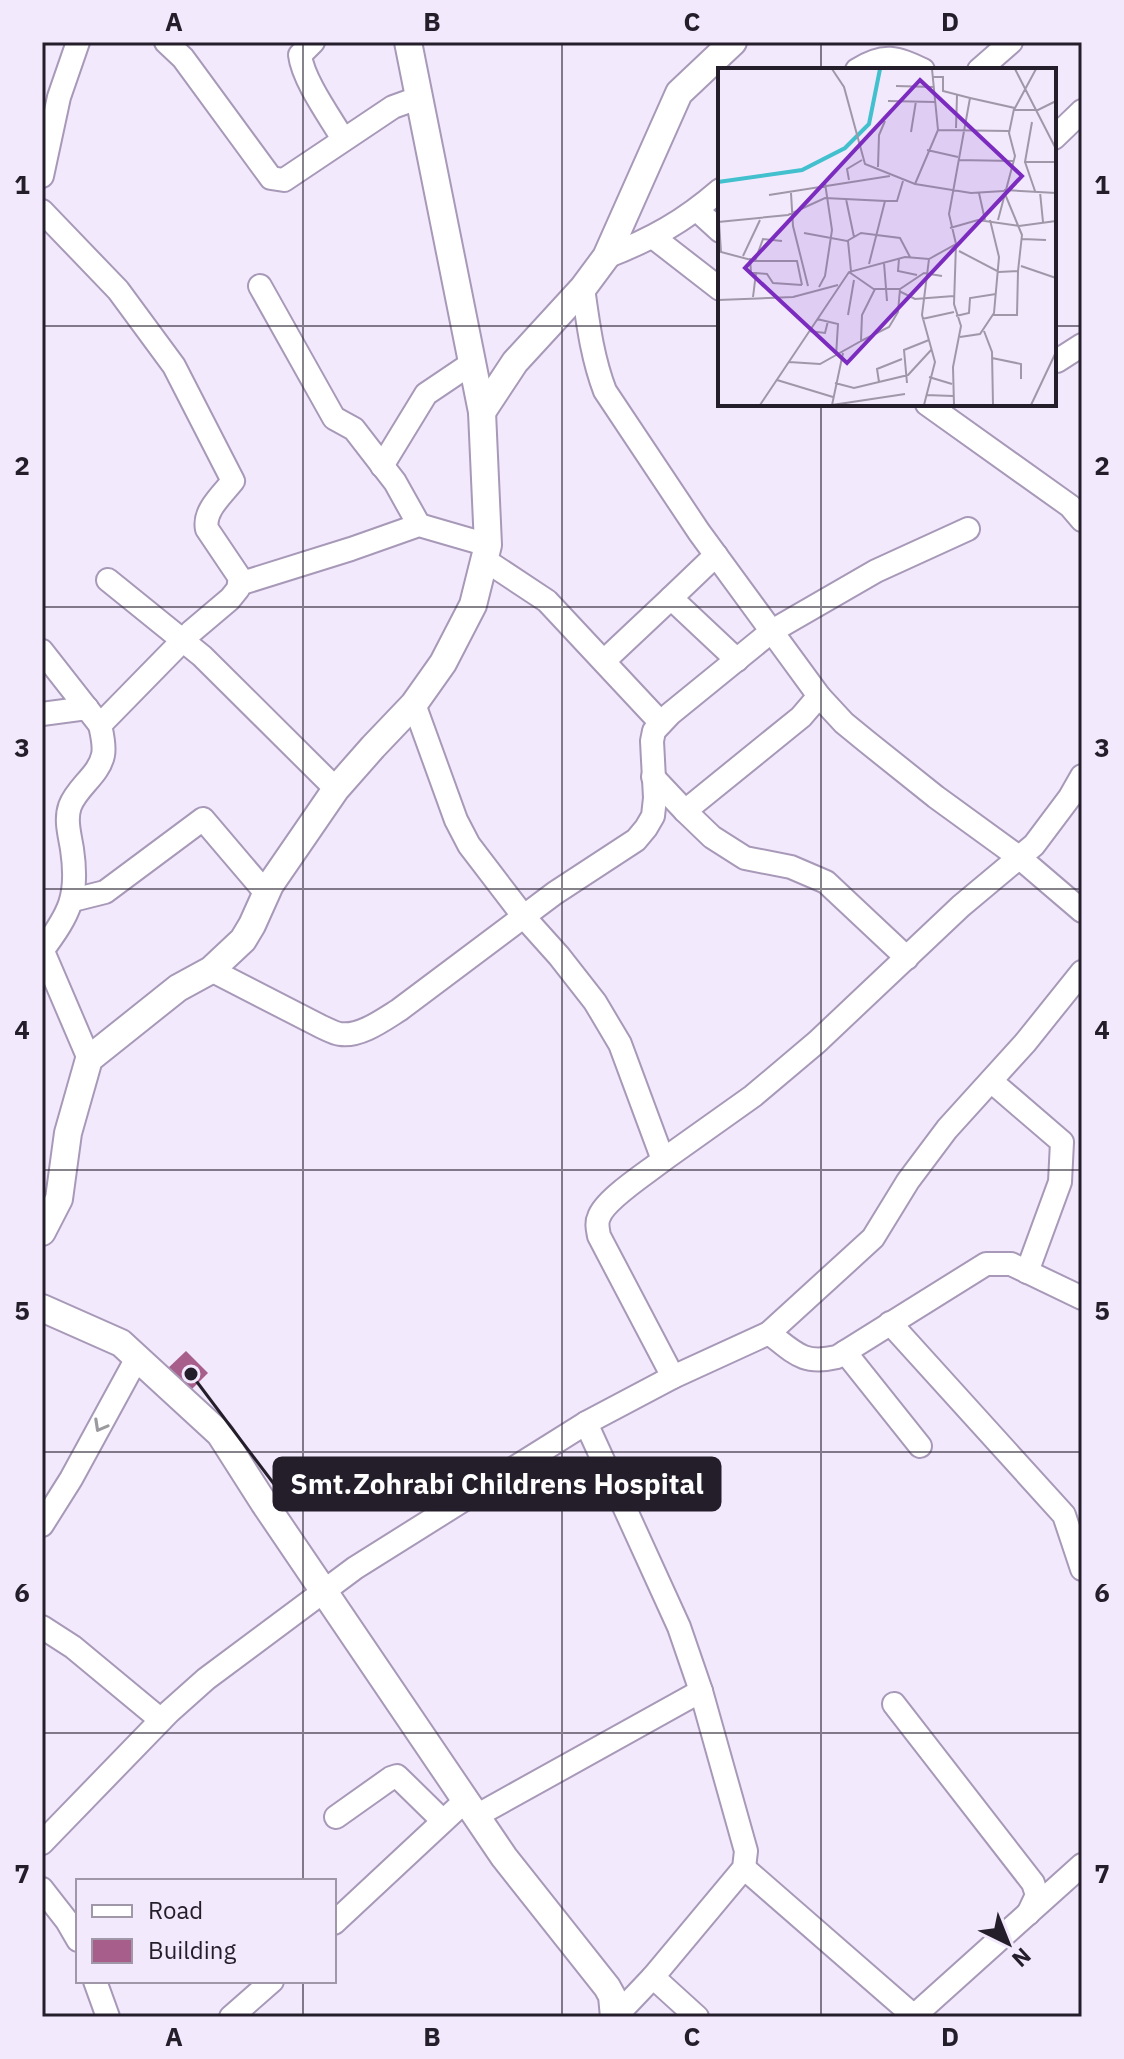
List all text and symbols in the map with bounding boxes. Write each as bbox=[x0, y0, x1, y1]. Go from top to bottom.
text: A bbox=[165, 4, 183, 38]
text: B bbox=[423, 4, 441, 38]
text: C bbox=[684, 4, 701, 38]
text: D bbox=[941, 4, 959, 38]
inset map bbox=[718, 68, 1056, 406]
text: 1 bbox=[14, 167, 30, 201]
text: 1 bbox=[1094, 167, 1110, 201]
text: 2 bbox=[14, 448, 30, 482]
text: 2 bbox=[1094, 448, 1110, 482]
text: 3 bbox=[14, 730, 30, 764]
text: 3 bbox=[1094, 730, 1110, 764]
text: 4 bbox=[14, 1012, 30, 1046]
text: 4 bbox=[1094, 1012, 1110, 1046]
text: 5 bbox=[14, 1293, 30, 1327]
text: 5 bbox=[1094, 1293, 1110, 1327]
one-way arrow bbox=[94, 1418, 109, 1432]
callout: Smt.Zohrabi Childrens Hospital bbox=[274, 1458, 720, 1510]
text: Smt.Zohrabi Childrens Hospital bbox=[290, 1465, 704, 1502]
text: 6 bbox=[14, 1575, 30, 1609]
text: 6 bbox=[1094, 1575, 1110, 1609]
text: 7 bbox=[14, 1856, 30, 1890]
text: 7 bbox=[1094, 1856, 1110, 1890]
legend bbox=[76, 1879, 336, 1983]
text: Road bbox=[148, 1894, 203, 1926]
north arrow bbox=[968, 1903, 1048, 1983]
text: Building bbox=[148, 1934, 236, 1966]
text: N bbox=[1006, 1942, 1038, 1974]
text: A bbox=[165, 2019, 183, 2053]
text: B bbox=[423, 2019, 441, 2053]
text: C bbox=[684, 2019, 701, 2053]
text: D bbox=[941, 2019, 959, 2053]

